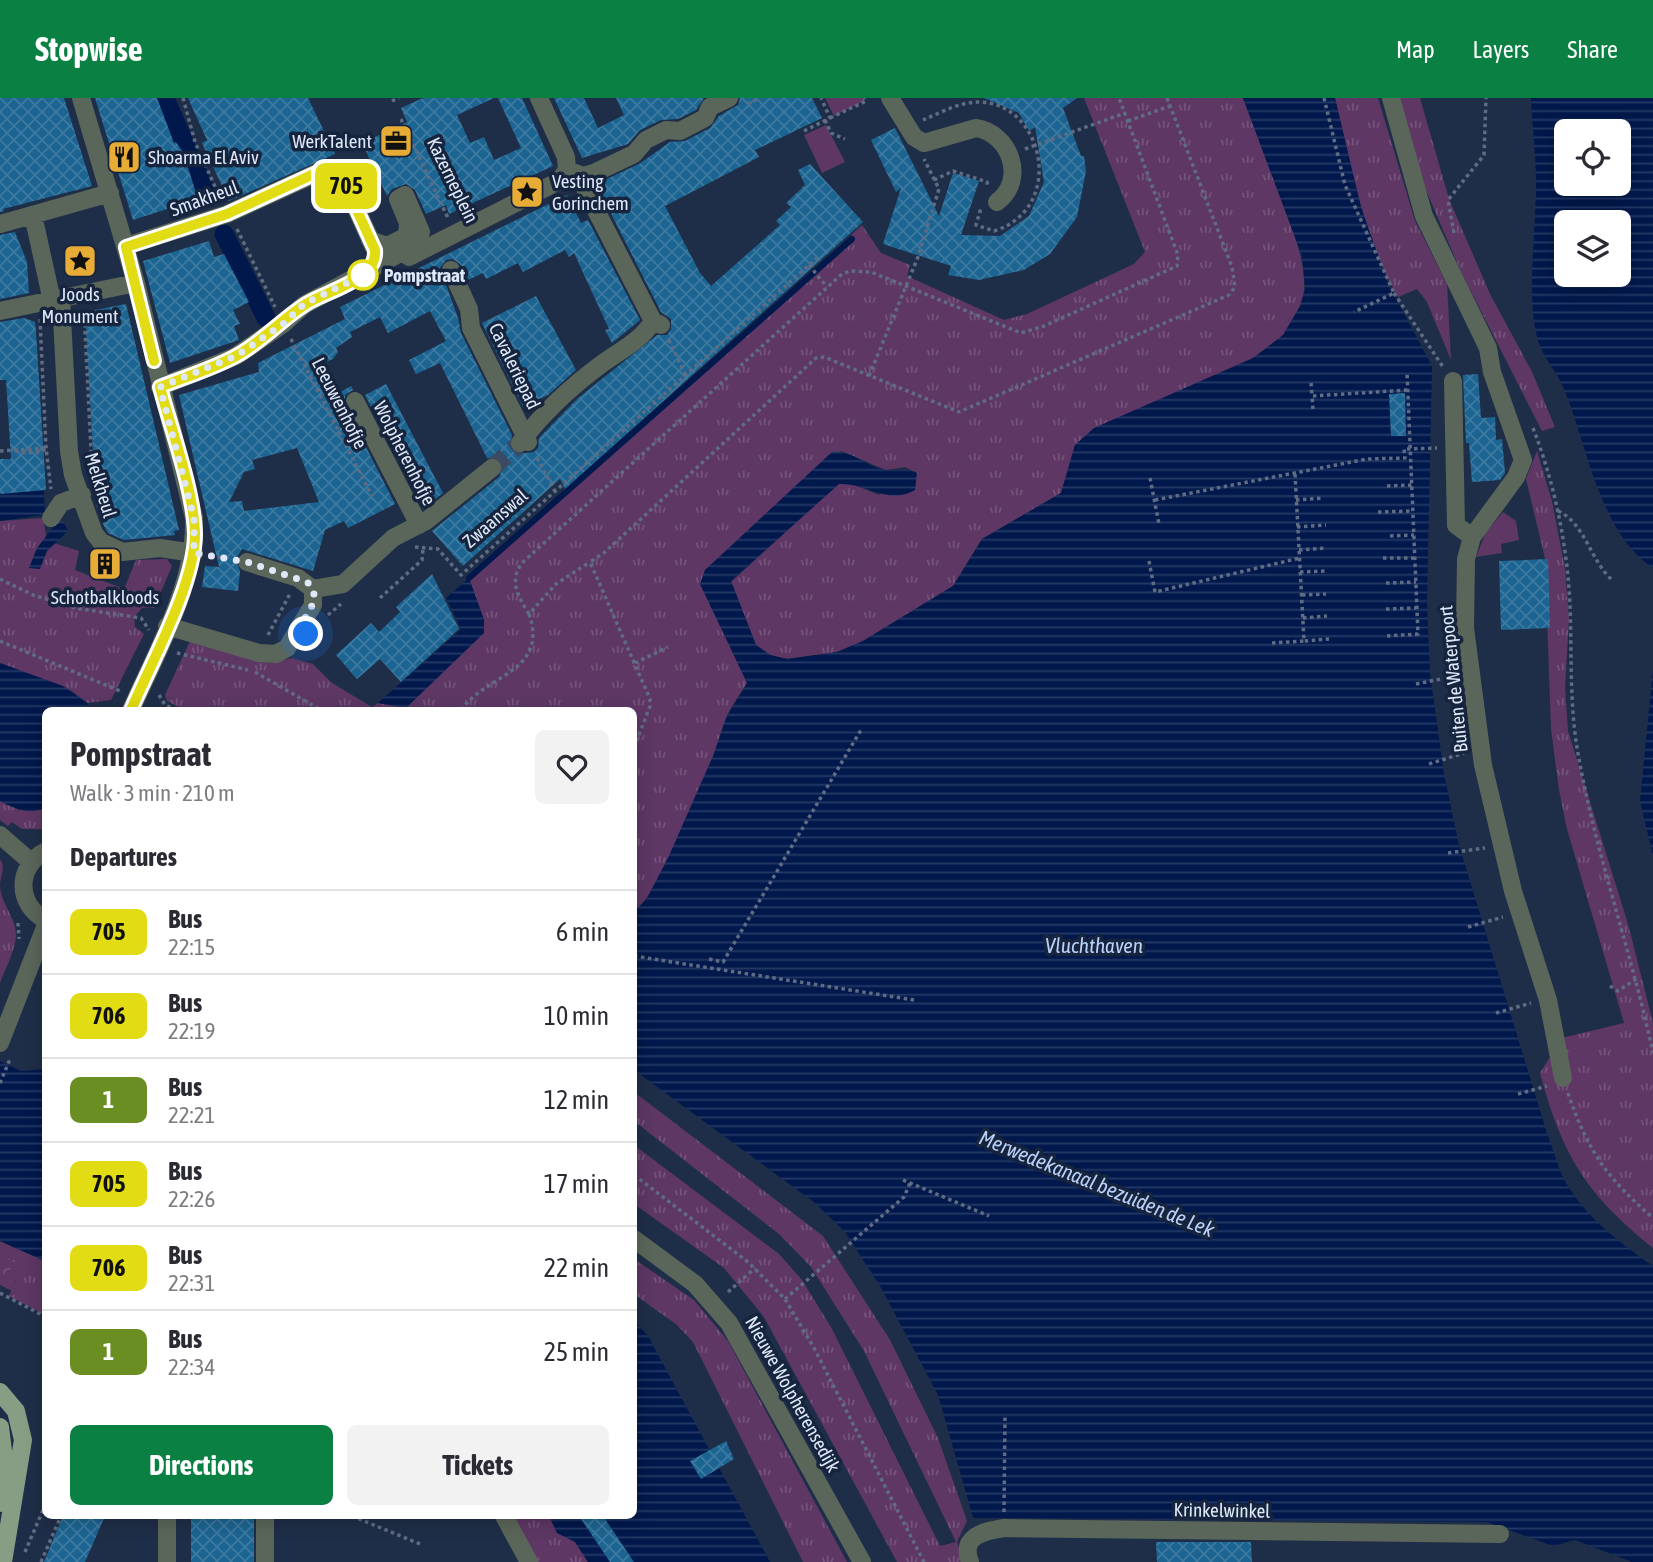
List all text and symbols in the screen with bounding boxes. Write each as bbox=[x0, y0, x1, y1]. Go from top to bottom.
text: Stopwise bbox=[35, 30, 143, 68]
text: Map bbox=[1396, 36, 1435, 63]
text: Layers bbox=[1473, 36, 1529, 63]
text: Share bbox=[1567, 36, 1618, 63]
map controls bbox=[1554, 119, 1631, 287]
button: locate bbox=[1554, 119, 1631, 196]
office icon: WerkTalent bbox=[377, 122, 415, 160]
place label: WerkTalent bbox=[292, 130, 372, 152]
street label: Kazerneplein bbox=[423, 134, 483, 226]
restaurant icon: Shoarma El Aviv bbox=[105, 138, 143, 176]
place label: Shoarma El Aviv bbox=[148, 146, 259, 168]
line badge: 705 bbox=[306, 163, 386, 209]
place label: Vesting Gorinchem bbox=[552, 170, 629, 214]
text: 705 bbox=[329, 172, 363, 199]
place icon: Vesting Gorinchem bbox=[508, 173, 546, 211]
street label: Smakheul bbox=[167, 176, 241, 220]
button: layers bbox=[1554, 210, 1631, 287]
place icon: Joods Monument bbox=[61, 242, 99, 280]
marker: Pompstraat bbox=[348, 260, 378, 290]
place label: Pompstraat bbox=[384, 264, 466, 286]
place label: Joods Monument bbox=[41, 283, 119, 327]
street label: Cavaleriepad bbox=[485, 319, 545, 413]
street label: Leeuwenhofje bbox=[308, 354, 372, 452]
street label: Wolpherenhofje bbox=[369, 397, 441, 509]
street label: Melkheul bbox=[81, 450, 121, 520]
street label: Zwaanswal bbox=[458, 484, 532, 552]
building icon: Schotbalkloods bbox=[86, 545, 124, 583]
place label: Schotbalkloods bbox=[51, 586, 159, 608]
street label: Buiten de Waterpoort bbox=[1434, 604, 1472, 754]
your location bbox=[288, 616, 323, 651]
button: heart bbox=[535, 730, 609, 804]
text: Pompstraat bbox=[70, 735, 211, 773]
text: Walk · 3 min · 210 m bbox=[70, 780, 234, 806]
text: Departures bbox=[70, 842, 177, 872]
text: Bus bbox=[168, 904, 202, 934]
text: 6 min bbox=[556, 917, 609, 947]
text: 705 bbox=[92, 918, 125, 945]
water label: Vluchthaven bbox=[1045, 933, 1143, 957]
text: 22:15 bbox=[168, 934, 215, 960]
text: Bus bbox=[168, 988, 202, 1018]
text: 10 min bbox=[544, 1001, 609, 1031]
text: 706 bbox=[92, 1002, 125, 1029]
text: 22:19 bbox=[168, 1018, 215, 1044]
text: Bus bbox=[168, 1072, 202, 1102]
text: 12 min bbox=[544, 1085, 609, 1115]
text: 1 bbox=[103, 1086, 114, 1113]
text: 22:21 bbox=[168, 1102, 215, 1128]
water label: Merwedekanaal bezuiden de Lek bbox=[976, 1125, 1219, 1241]
text: Bus bbox=[168, 1156, 202, 1186]
text: 17 min bbox=[544, 1169, 609, 1199]
text: 705 bbox=[92, 1170, 125, 1197]
text: 22:26 bbox=[168, 1186, 215, 1212]
text: Bus bbox=[168, 1240, 202, 1270]
text: 22 min bbox=[544, 1253, 609, 1283]
text: 706 bbox=[92, 1254, 125, 1281]
text: 22:31 bbox=[168, 1270, 215, 1296]
street label: Nieuwe Wolpherensedijk bbox=[741, 1312, 845, 1476]
text: Bus bbox=[168, 1324, 202, 1354]
text: 25 min bbox=[544, 1337, 609, 1367]
text: 1 bbox=[103, 1338, 114, 1365]
text: 22:34 bbox=[168, 1354, 215, 1380]
button: Directions bbox=[70, 1425, 333, 1505]
button: Tickets bbox=[347, 1425, 609, 1505]
street label: Krinkelwinkel bbox=[1174, 1498, 1270, 1522]

